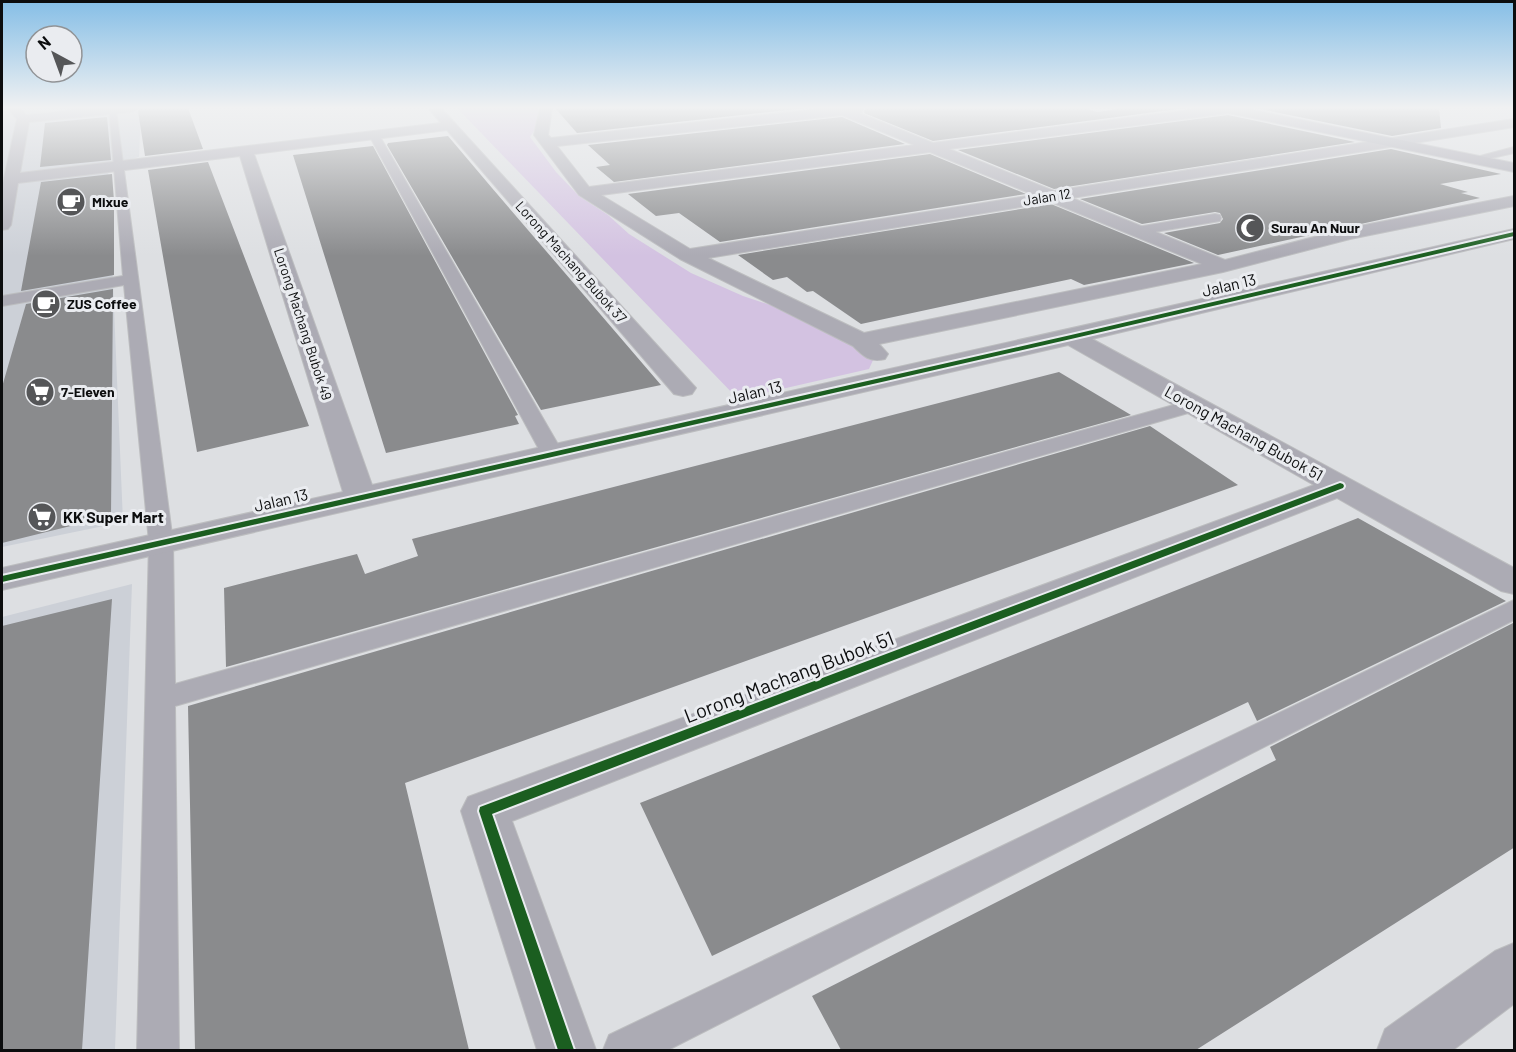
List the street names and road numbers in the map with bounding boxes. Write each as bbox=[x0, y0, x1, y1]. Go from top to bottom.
street label: Jalan 12 bbox=[1022, 184, 1072, 209]
street label: Lorong Machang Bubok 37 bbox=[512, 197, 631, 326]
street label: Lorong Machang Bubok 49 bbox=[271, 246, 336, 402]
street label: Jalan 13 bbox=[1200, 269, 1258, 300]
street label: Jalan 13 bbox=[726, 376, 784, 407]
street label: Lorong Machang Bubok 51 bbox=[1162, 381, 1327, 484]
street label: Jalan 13 bbox=[252, 484, 310, 515]
street label: Lorong Machang Bubok 51 bbox=[680, 625, 897, 727]

